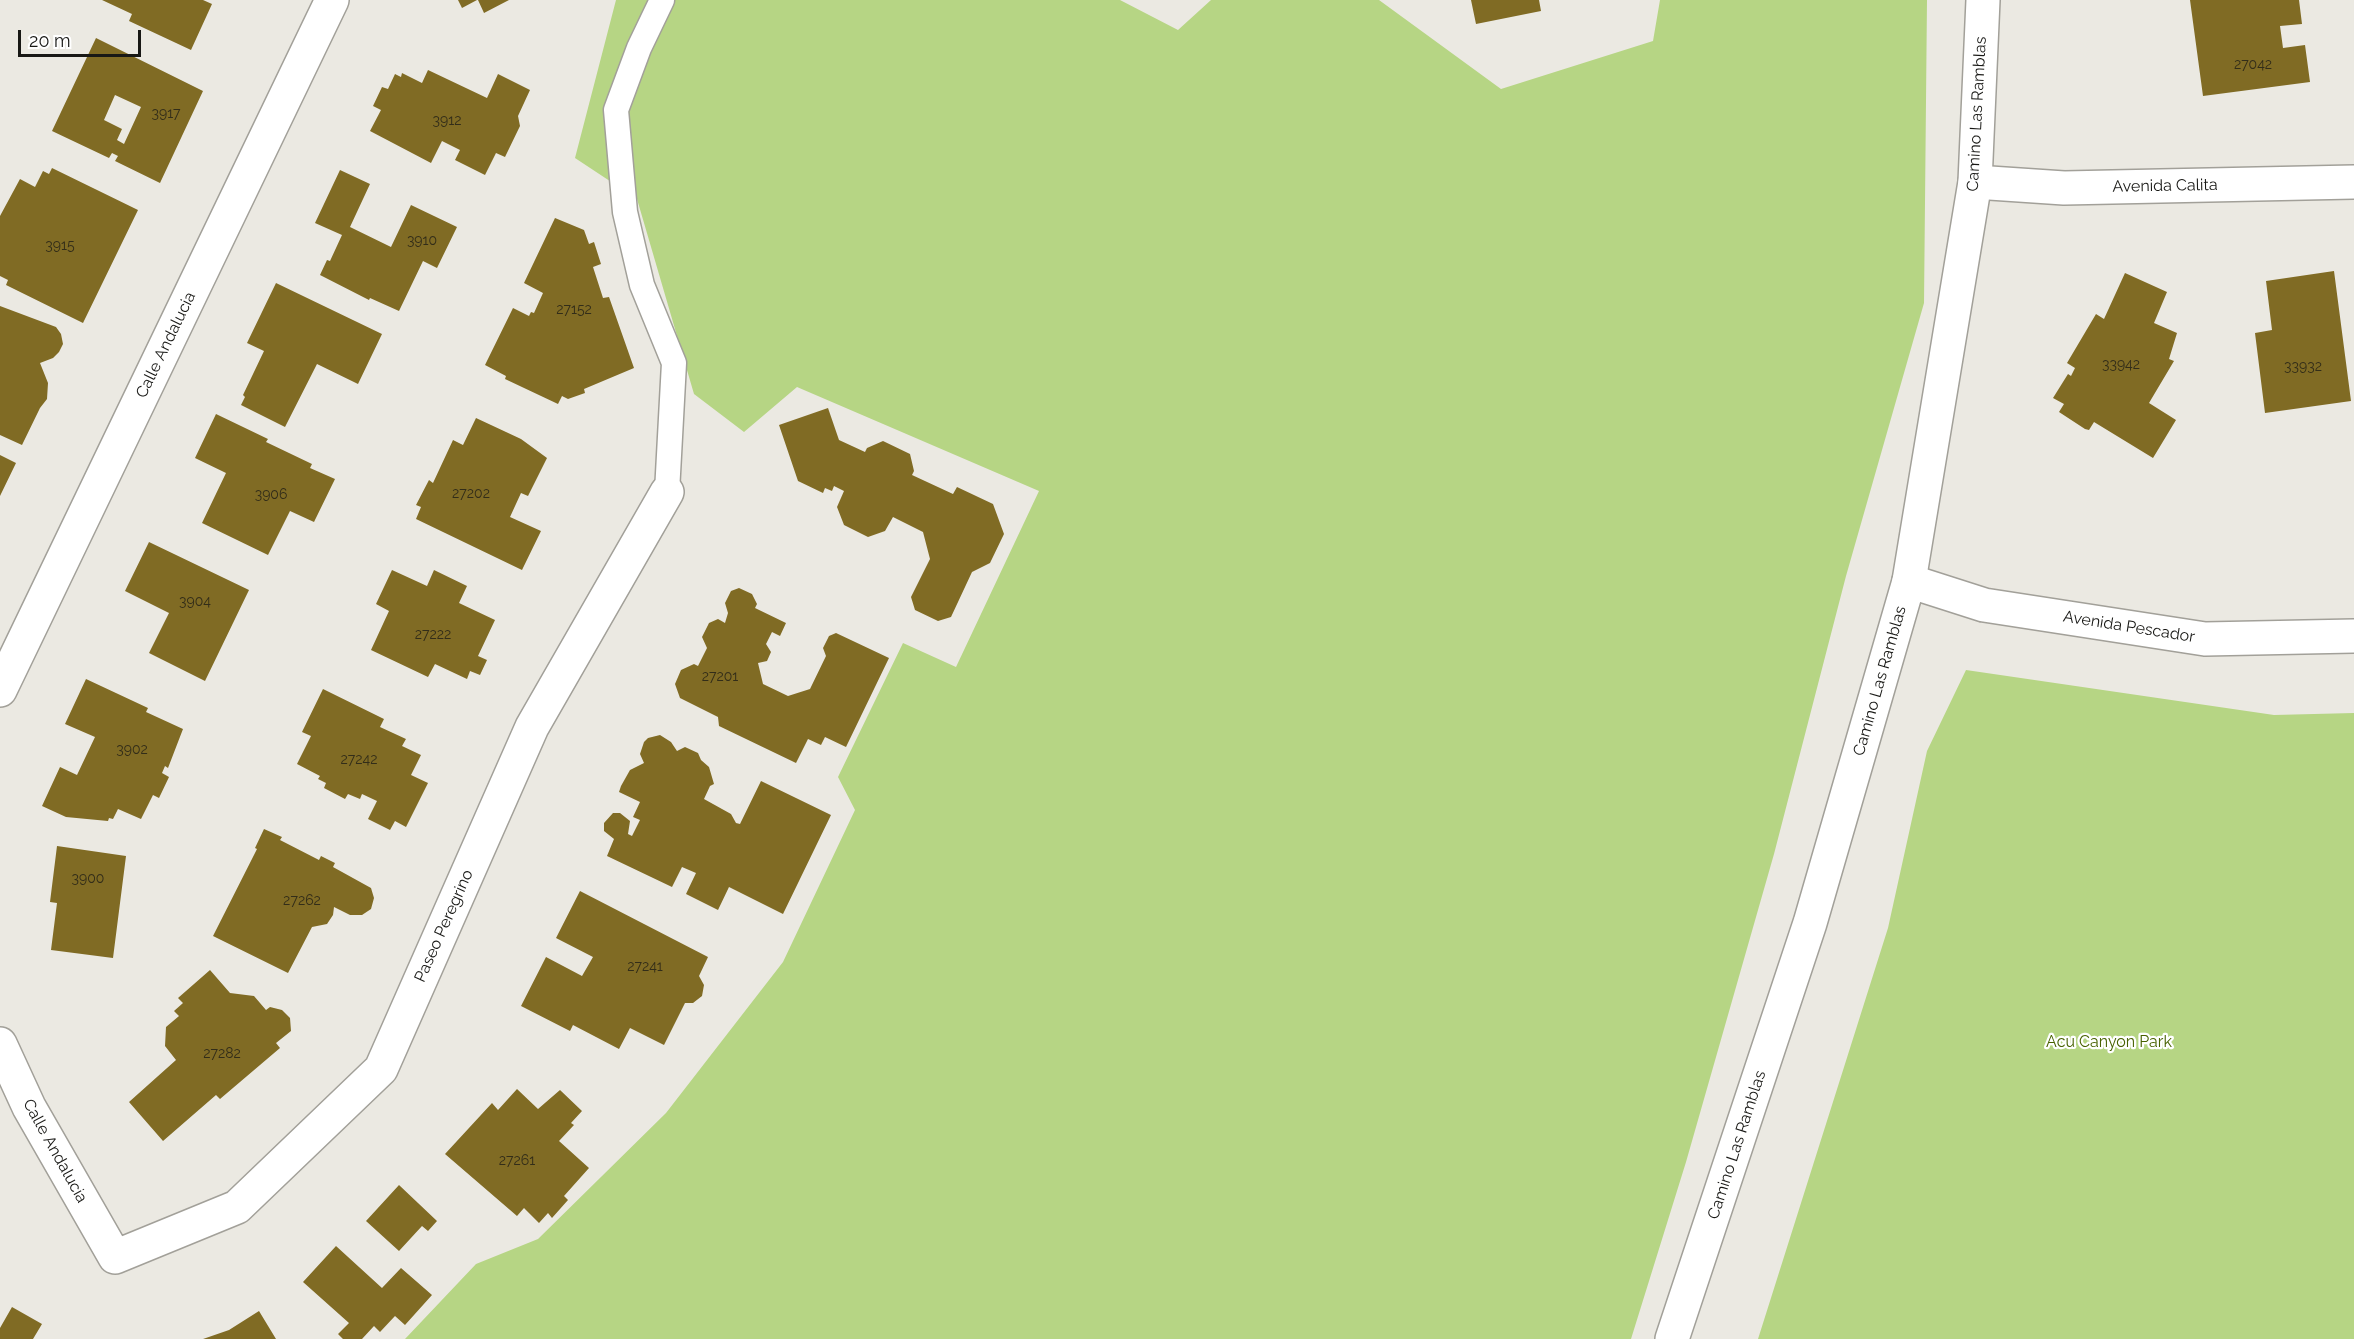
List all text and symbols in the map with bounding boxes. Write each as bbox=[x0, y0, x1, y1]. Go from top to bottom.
scale bar bbox=[21, 18, 144, 56]
text: 20 m bbox=[29, 30, 71, 51]
street label: Camino Las Ramblas bbox=[1963, 36, 1991, 192]
house number: 27042 bbox=[2234, 57, 2272, 73]
house number: 3917 bbox=[151, 106, 181, 122]
house number: 3912 bbox=[433, 113, 461, 129]
street label: Avenida Calita bbox=[2112, 175, 2218, 197]
house number: 3910 bbox=[407, 233, 437, 249]
house number: 3915 bbox=[45, 238, 75, 254]
street label: Calle Andalucia bbox=[132, 289, 200, 401]
house number: 27152 bbox=[556, 302, 592, 318]
house number: 33942 bbox=[2102, 357, 2140, 373]
house number: 33932 bbox=[2284, 359, 2322, 375]
house number: 27202 bbox=[452, 486, 490, 502]
house number: 3906 bbox=[255, 487, 287, 503]
house number: 3904 bbox=[179, 594, 211, 610]
street label: Camino Las Ramblas bbox=[1849, 604, 1911, 758]
street label: Avenida Pescador bbox=[2062, 607, 2196, 647]
house number: 27222 bbox=[415, 627, 451, 643]
house number: 27201 bbox=[702, 669, 738, 685]
house number: 3902 bbox=[116, 742, 148, 758]
house number: 27242 bbox=[340, 752, 378, 768]
street label: Paseo Peregrino bbox=[411, 867, 477, 985]
house number: 3900 bbox=[72, 871, 104, 887]
house number: 27262 bbox=[283, 893, 321, 909]
house number: 27241 bbox=[627, 959, 663, 975]
park label: Acu Canyon Park bbox=[2046, 1032, 2172, 1052]
house number: 27282 bbox=[203, 1046, 241, 1062]
street label: Camino Las Ramblas bbox=[1704, 1068, 1770, 1222]
street label: Calle Andalucia bbox=[19, 1096, 91, 1206]
house number: 27261 bbox=[499, 1153, 535, 1169]

